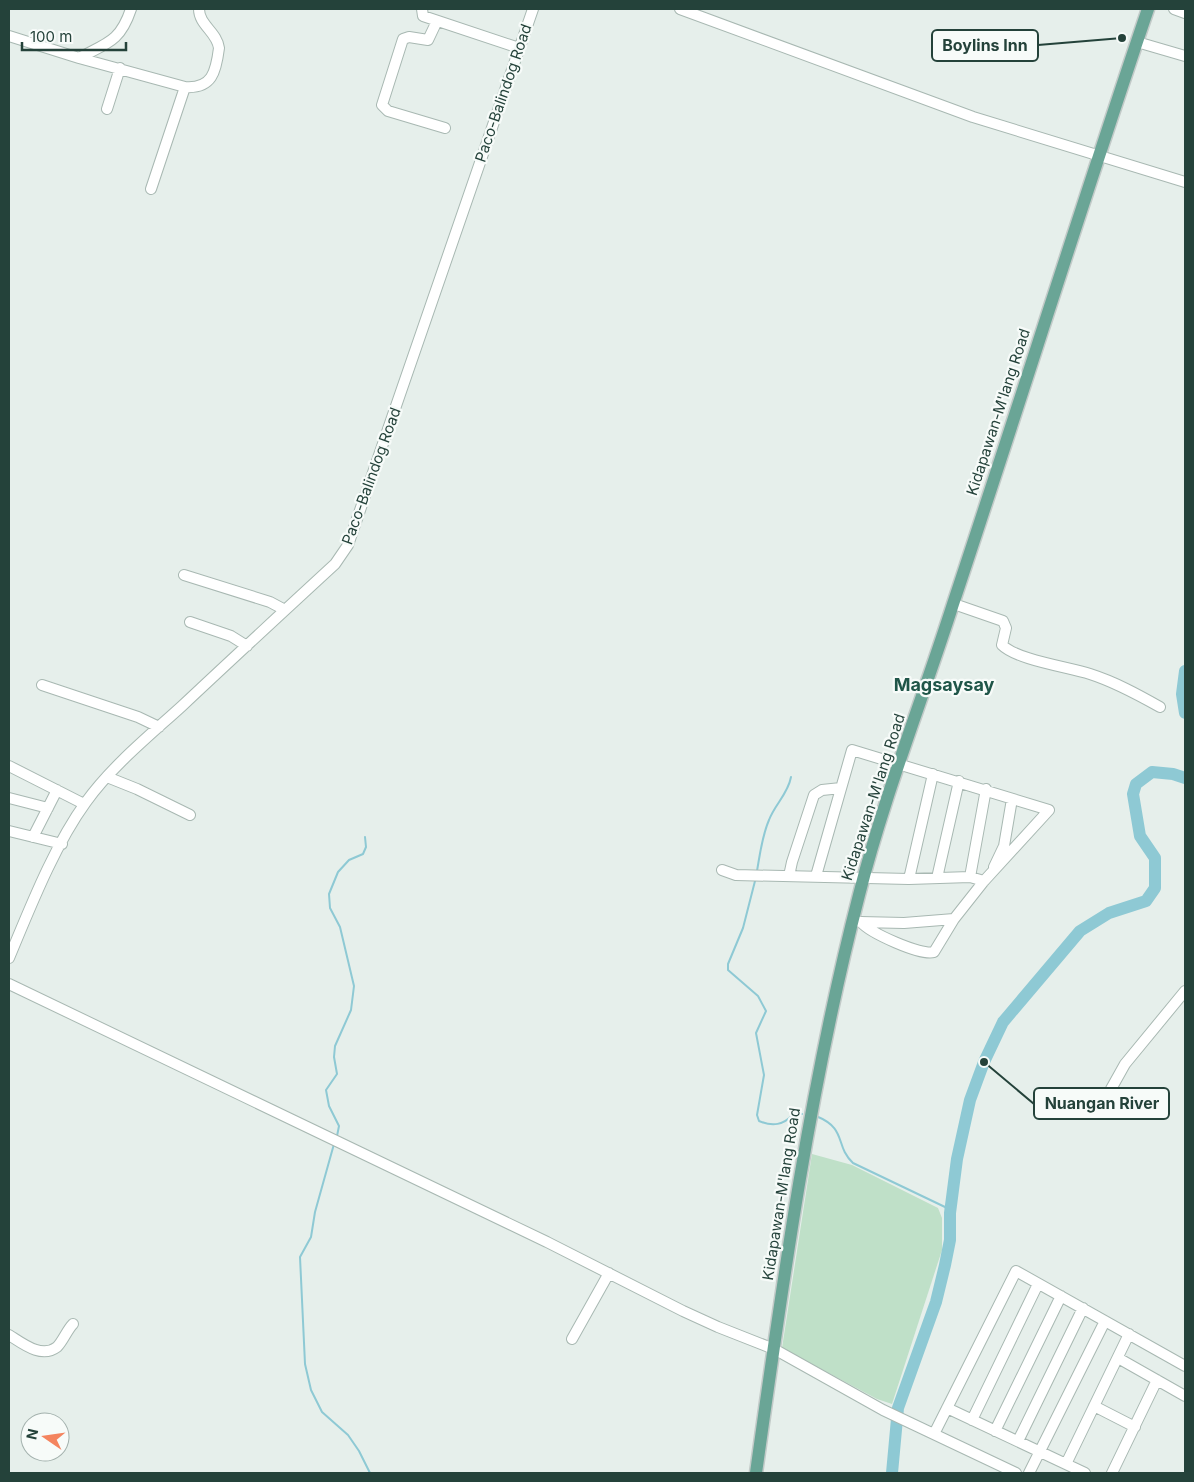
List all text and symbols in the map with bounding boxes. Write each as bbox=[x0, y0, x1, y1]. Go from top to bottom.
scale bar bbox=[22, 20, 126, 52]
street label: Paco-Balindog Road bbox=[470, 22, 536, 164]
text: 100 m bbox=[30, 27, 72, 46]
callout: Boylins Inn bbox=[932, 30, 1038, 61]
text: Boylins Inn bbox=[942, 35, 1028, 55]
street label: Kidapawan-M'lang Road bbox=[962, 326, 1034, 498]
street label: Paco-Balindog Road bbox=[337, 405, 405, 547]
district label: Magsaysay bbox=[894, 674, 995, 695]
street label: Kidapawan-M'lang Road bbox=[837, 711, 909, 883]
callout: Nuangan River bbox=[1034, 1088, 1169, 1119]
text: Nuangan River bbox=[1045, 1093, 1160, 1113]
street label: Kidapawan-M'lang Road bbox=[758, 1106, 804, 1282]
north arrow bbox=[20, 1412, 70, 1462]
text: N bbox=[22, 1427, 41, 1441]

